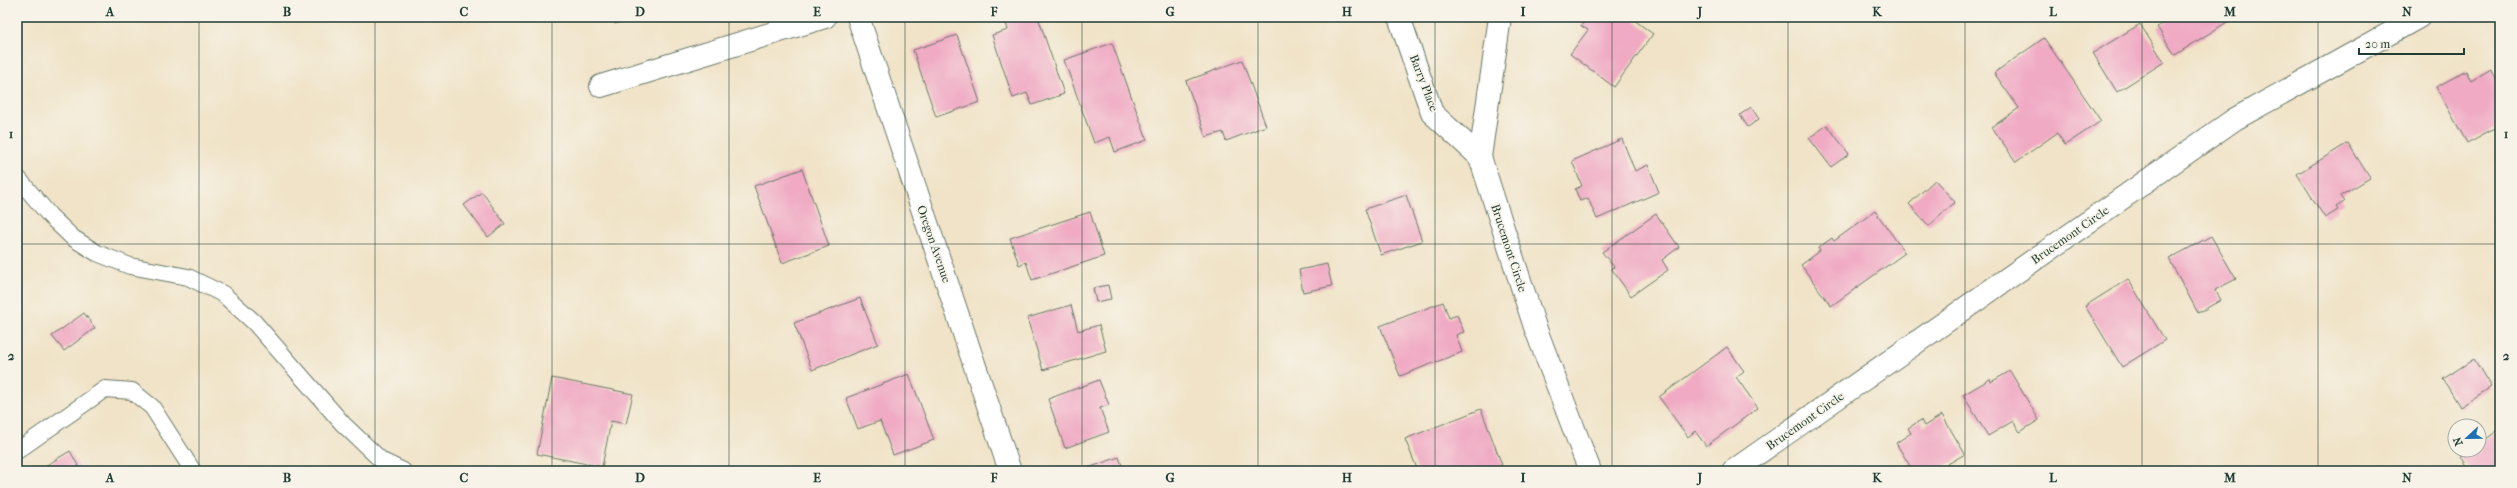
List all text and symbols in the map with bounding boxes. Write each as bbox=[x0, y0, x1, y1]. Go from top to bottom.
text: A bbox=[105, 4, 115, 19]
text: B bbox=[283, 4, 292, 19]
text: C bbox=[460, 4, 469, 19]
text: D bbox=[635, 4, 645, 19]
text: E bbox=[813, 4, 821, 19]
text: F bbox=[990, 4, 998, 19]
text: G bbox=[1165, 4, 1175, 19]
text: H bbox=[1342, 4, 1353, 19]
text: I bbox=[1520, 4, 1526, 19]
text: J bbox=[1696, 4, 1703, 20]
text: K bbox=[1872, 4, 1883, 19]
text: L bbox=[2049, 4, 2058, 19]
text: M bbox=[2223, 4, 2236, 19]
text: N bbox=[2402, 4, 2412, 19]
scale bar bbox=[2359, 30, 2464, 56]
text: 20 m bbox=[2365, 37, 2390, 51]
street label: Barry Place bbox=[1407, 53, 1441, 114]
text: 1 bbox=[9, 126, 14, 141]
text: 1 bbox=[2504, 126, 2509, 141]
street label: Brucemont Circle bbox=[1488, 202, 1530, 294]
street label: Oregon Avenue bbox=[914, 203, 954, 285]
street label: Brucemont Circle bbox=[2028, 203, 2112, 267]
text: 2 bbox=[8, 348, 15, 363]
text: 2 bbox=[2503, 348, 2510, 363]
street label: Brucemont Circle bbox=[1763, 389, 1847, 453]
north arrow bbox=[2447, 418, 2487, 458]
text: N bbox=[2450, 435, 2466, 448]
text: A bbox=[105, 470, 115, 485]
text: B bbox=[283, 470, 292, 485]
text: C bbox=[460, 470, 469, 485]
text: D bbox=[635, 470, 645, 485]
text: E bbox=[813, 470, 821, 485]
text: F bbox=[990, 470, 998, 485]
text: G bbox=[1165, 470, 1175, 485]
text: H bbox=[1342, 470, 1353, 485]
text: I bbox=[1520, 470, 1526, 485]
text: J bbox=[1696, 470, 1703, 486]
text: K bbox=[1872, 470, 1883, 485]
text: L bbox=[2049, 470, 2058, 485]
text: M bbox=[2223, 470, 2236, 485]
text: N bbox=[2402, 470, 2412, 485]

